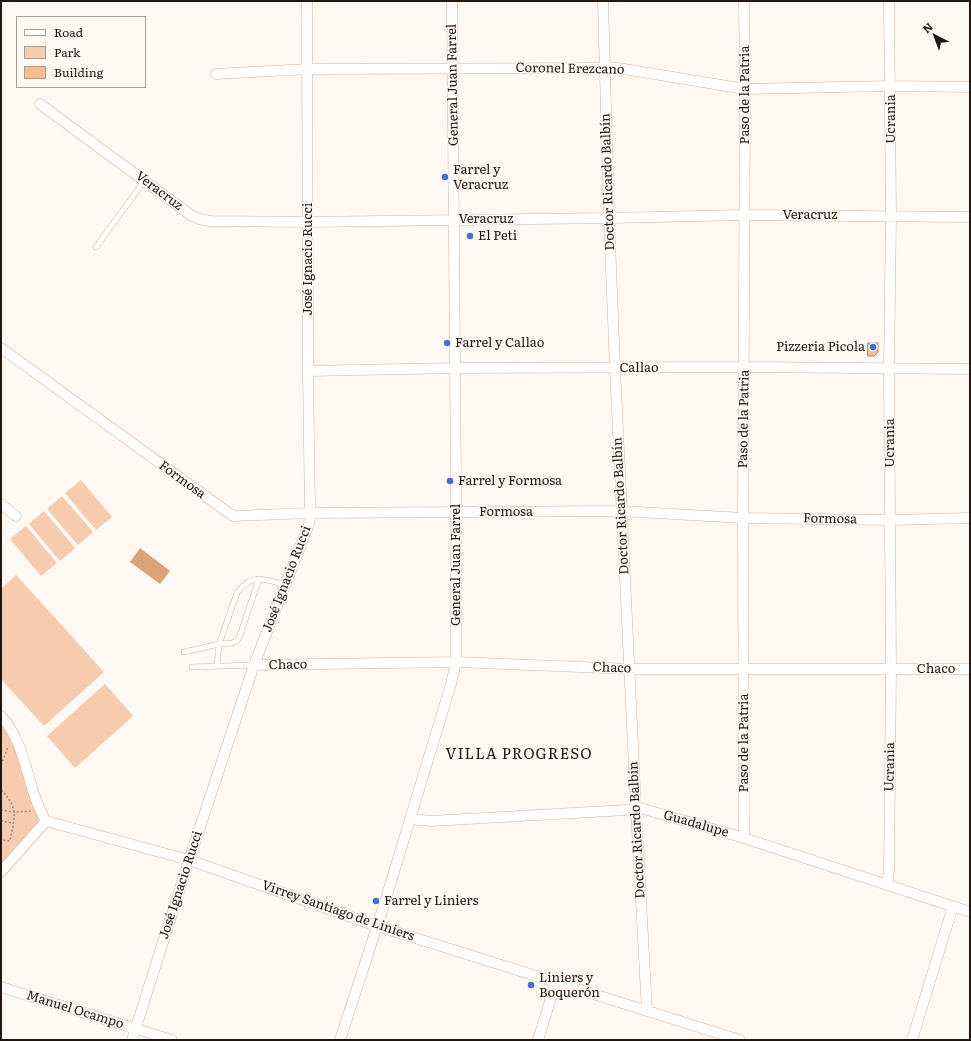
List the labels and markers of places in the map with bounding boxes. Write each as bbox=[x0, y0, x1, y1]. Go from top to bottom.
place label: Farrel y Veracruz bbox=[453, 162, 508, 193]
marker: Farrel y Veracruz bbox=[440, 172, 450, 182]
place label: El Peti bbox=[478, 228, 517, 244]
marker: El Peti bbox=[465, 231, 475, 241]
place label: Farrel y Callao bbox=[455, 335, 544, 351]
marker: Farrel y Callao bbox=[442, 338, 452, 348]
place label: Pizzeria Picola bbox=[776, 339, 865, 355]
marker: Pizzeria Picola bbox=[868, 342, 878, 352]
place label: Farrel y Formosa bbox=[458, 473, 562, 489]
marker: Farrel y Formosa bbox=[445, 476, 455, 486]
place label: Farrel y Liniers bbox=[384, 893, 478, 909]
marker: Farrel y Liniers bbox=[371, 896, 381, 906]
place label: Liniers y Boquerón bbox=[539, 970, 600, 1001]
marker: Liniers y Boquerón bbox=[526, 980, 536, 990]

